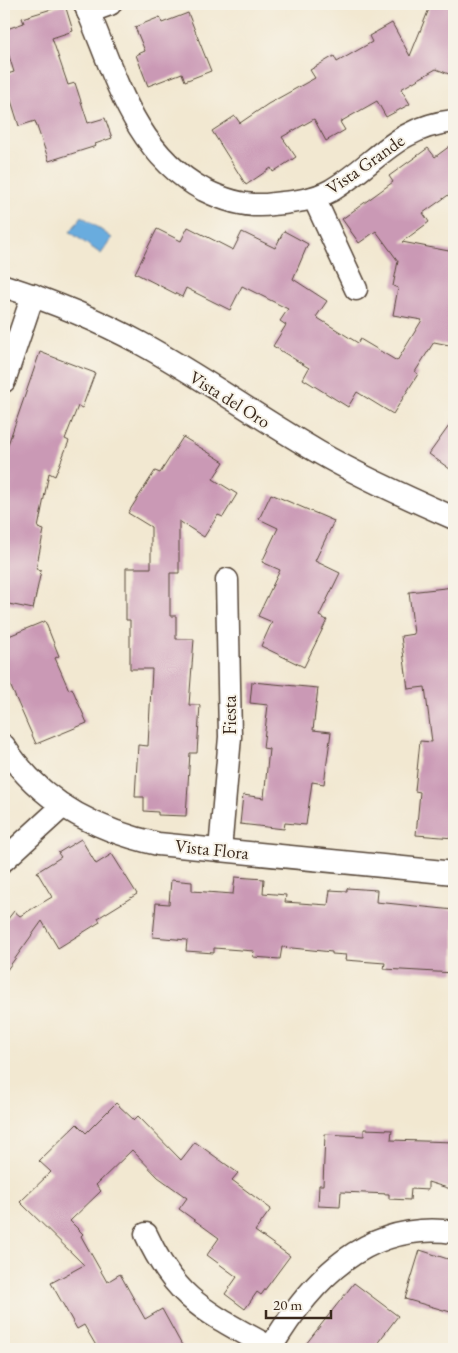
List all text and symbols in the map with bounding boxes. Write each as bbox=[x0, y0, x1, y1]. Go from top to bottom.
street label: Vista Grande bbox=[321, 129, 409, 199]
street label: Vista del Oro bbox=[185, 365, 275, 433]
street label: Fiesta bbox=[218, 695, 241, 735]
street label: Vista Flora bbox=[174, 834, 251, 864]
scale bar bbox=[266, 1288, 330, 1320]
text: 20 m bbox=[273, 1295, 302, 1314]

